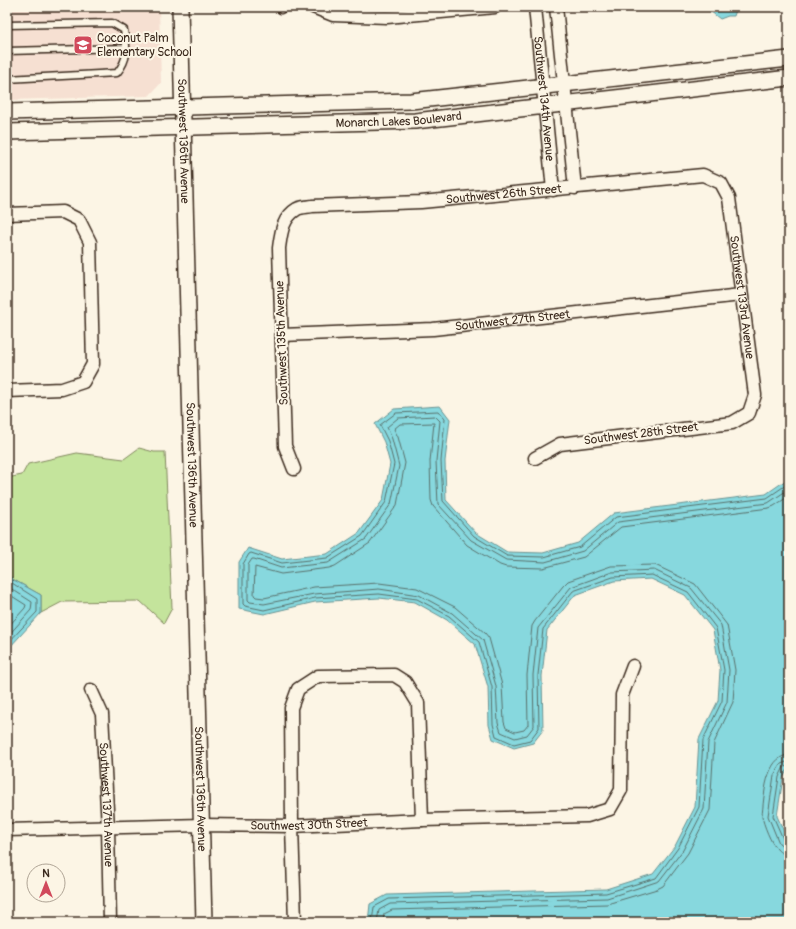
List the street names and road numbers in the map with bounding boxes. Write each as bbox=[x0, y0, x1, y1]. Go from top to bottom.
street label: Southwest 134th Avenue bbox=[530, 35, 558, 162]
street label: Southwest 136th Avenue bbox=[174, 78, 193, 204]
street label: Monarch Lakes Boulevard bbox=[336, 108, 463, 131]
street label: Southwest 26th Street bbox=[445, 181, 562, 207]
street label: Southwest 133rd Avenue bbox=[727, 235, 758, 360]
street label: Southwest 135th Avenue bbox=[272, 280, 292, 406]
street label: Southwest 27th Street bbox=[454, 306, 571, 334]
street label: Southwest 136th Avenue bbox=[183, 402, 201, 528]
street label: Southwest 28th Street bbox=[583, 420, 699, 448]
street label: Southwest 136th Avenue bbox=[191, 726, 210, 852]
street label: Southwest 137th Avenue bbox=[96, 742, 116, 867]
street label: Southwest 30th Street bbox=[250, 815, 368, 834]

